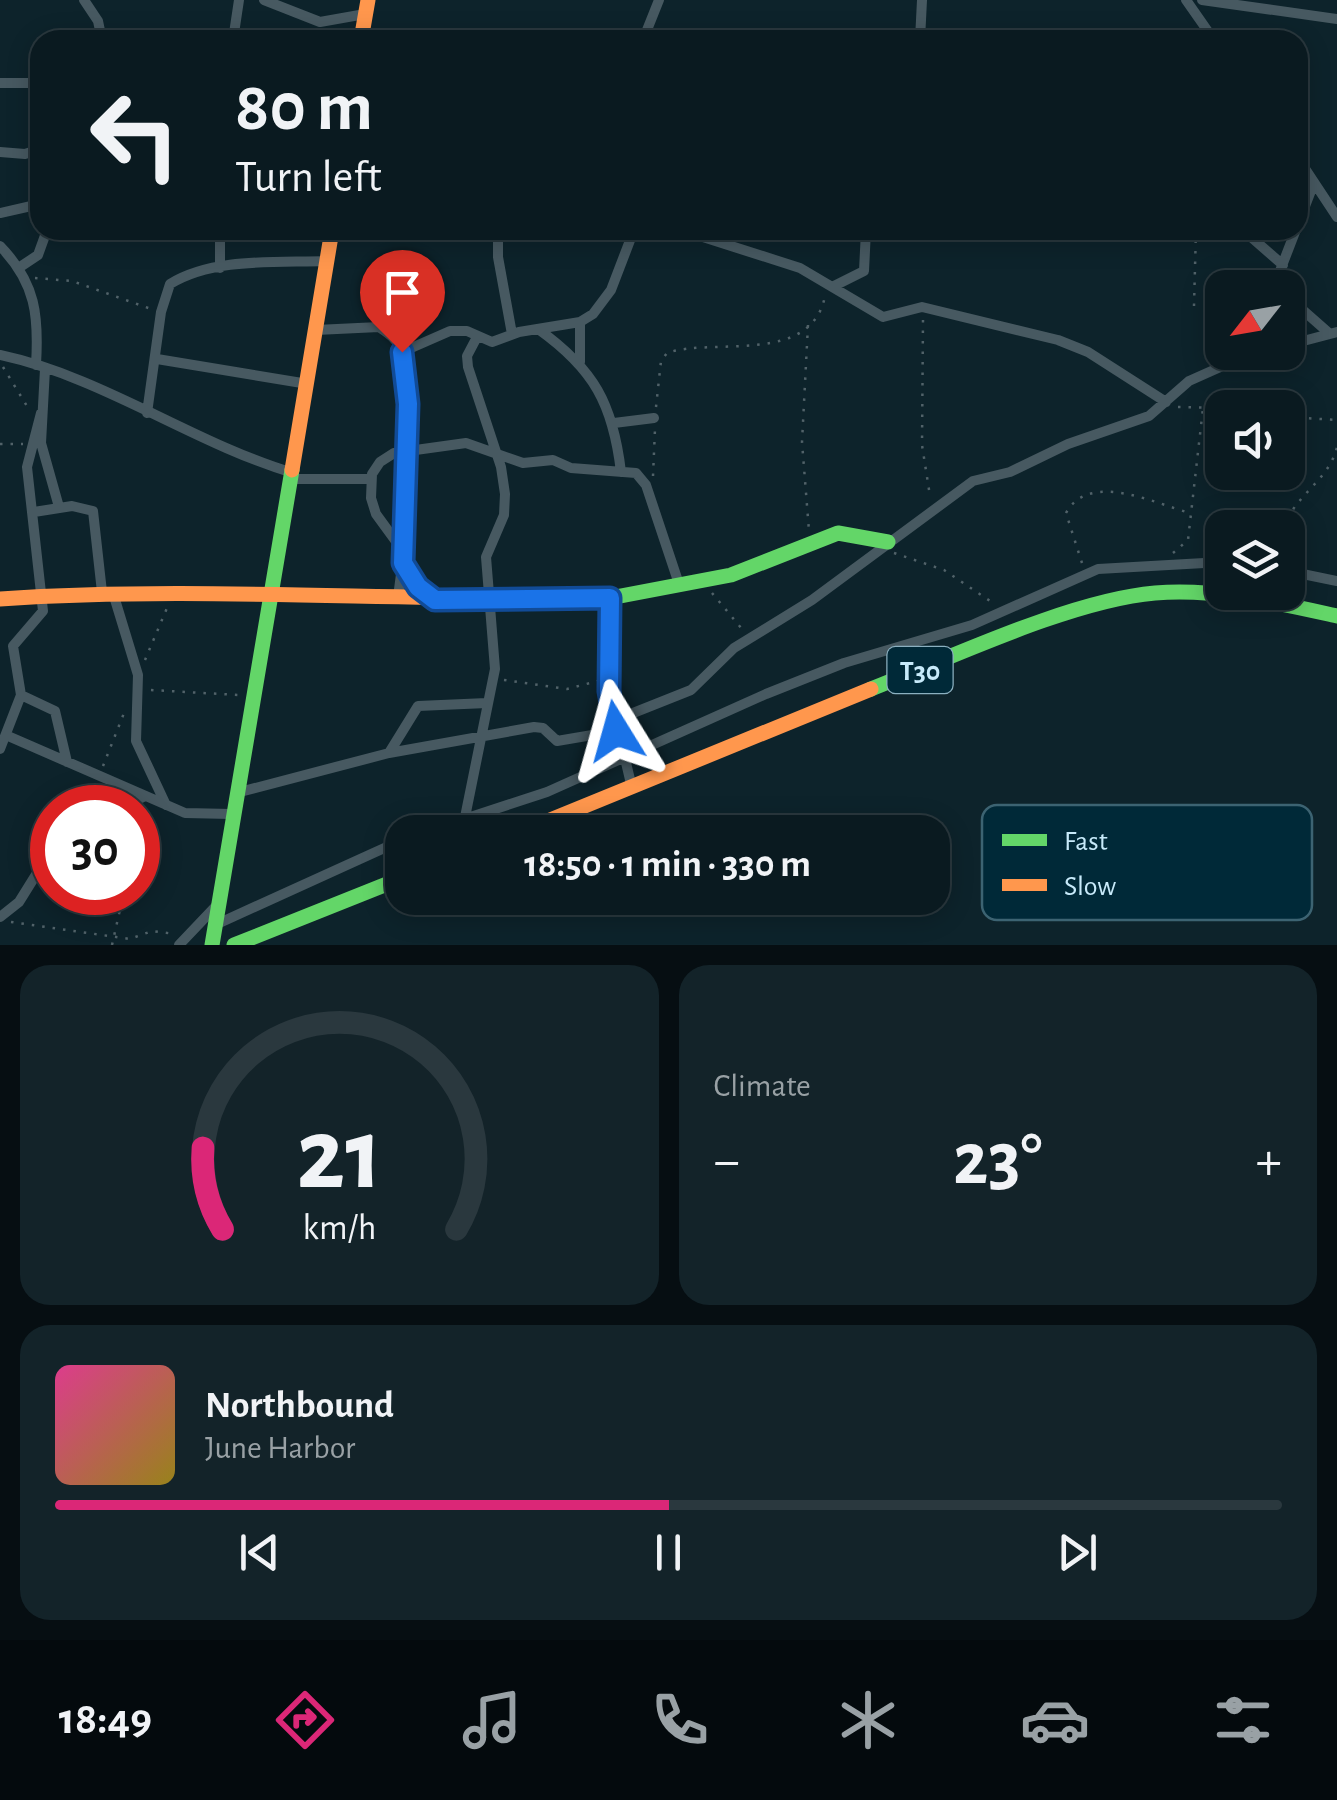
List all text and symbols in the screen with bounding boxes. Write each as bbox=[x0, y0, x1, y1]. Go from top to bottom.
icon: left bbox=[70, 70, 200, 200]
text: 80 m bbox=[235, 73, 373, 143]
text: Turn left bbox=[235, 155, 382, 200]
pin bbox=[360, 250, 445, 353]
icon: arrive bbox=[375, 265, 430, 320]
north arrow bbox=[1205, 270, 1305, 370]
map controls bbox=[1205, 270, 1305, 610]
button: sound bbox=[1205, 390, 1305, 490]
button: layers bbox=[1205, 510, 1305, 610]
road number: T30 bbox=[888, 647, 952, 693]
position arrow bbox=[564, 679, 668, 783]
speed limit sign: 30 bbox=[30, 785, 160, 915]
legend bbox=[982, 805, 1312, 920]
text: Fast bbox=[1064, 828, 1108, 856]
text: 18:50 · 1 min · 330 m bbox=[524, 846, 811, 884]
text: Slow bbox=[1064, 873, 1116, 901]
text: Climate bbox=[714, 1070, 811, 1102]
text: 21 bbox=[296, 1104, 382, 1208]
text: 23° bbox=[953, 1123, 1043, 1198]
text: − bbox=[714, 1134, 740, 1189]
text: + bbox=[1256, 1134, 1282, 1189]
text: km/h bbox=[302, 1210, 376, 1246]
text: Northbound bbox=[205, 1387, 394, 1425]
text: June Harbor bbox=[205, 1432, 355, 1464]
icon: previous bbox=[232, 1525, 287, 1580]
icon: pause bbox=[641, 1525, 696, 1580]
icon: next bbox=[1050, 1525, 1105, 1580]
icon: directions bbox=[270, 1685, 340, 1755]
icon: music bbox=[457, 1685, 527, 1755]
icon: phone bbox=[645, 1685, 715, 1755]
icon: climate bbox=[833, 1685, 903, 1755]
icon: car bbox=[1020, 1685, 1090, 1755]
icon: filters bbox=[1208, 1685, 1278, 1755]
text: 18:49 bbox=[59, 1697, 152, 1742]

